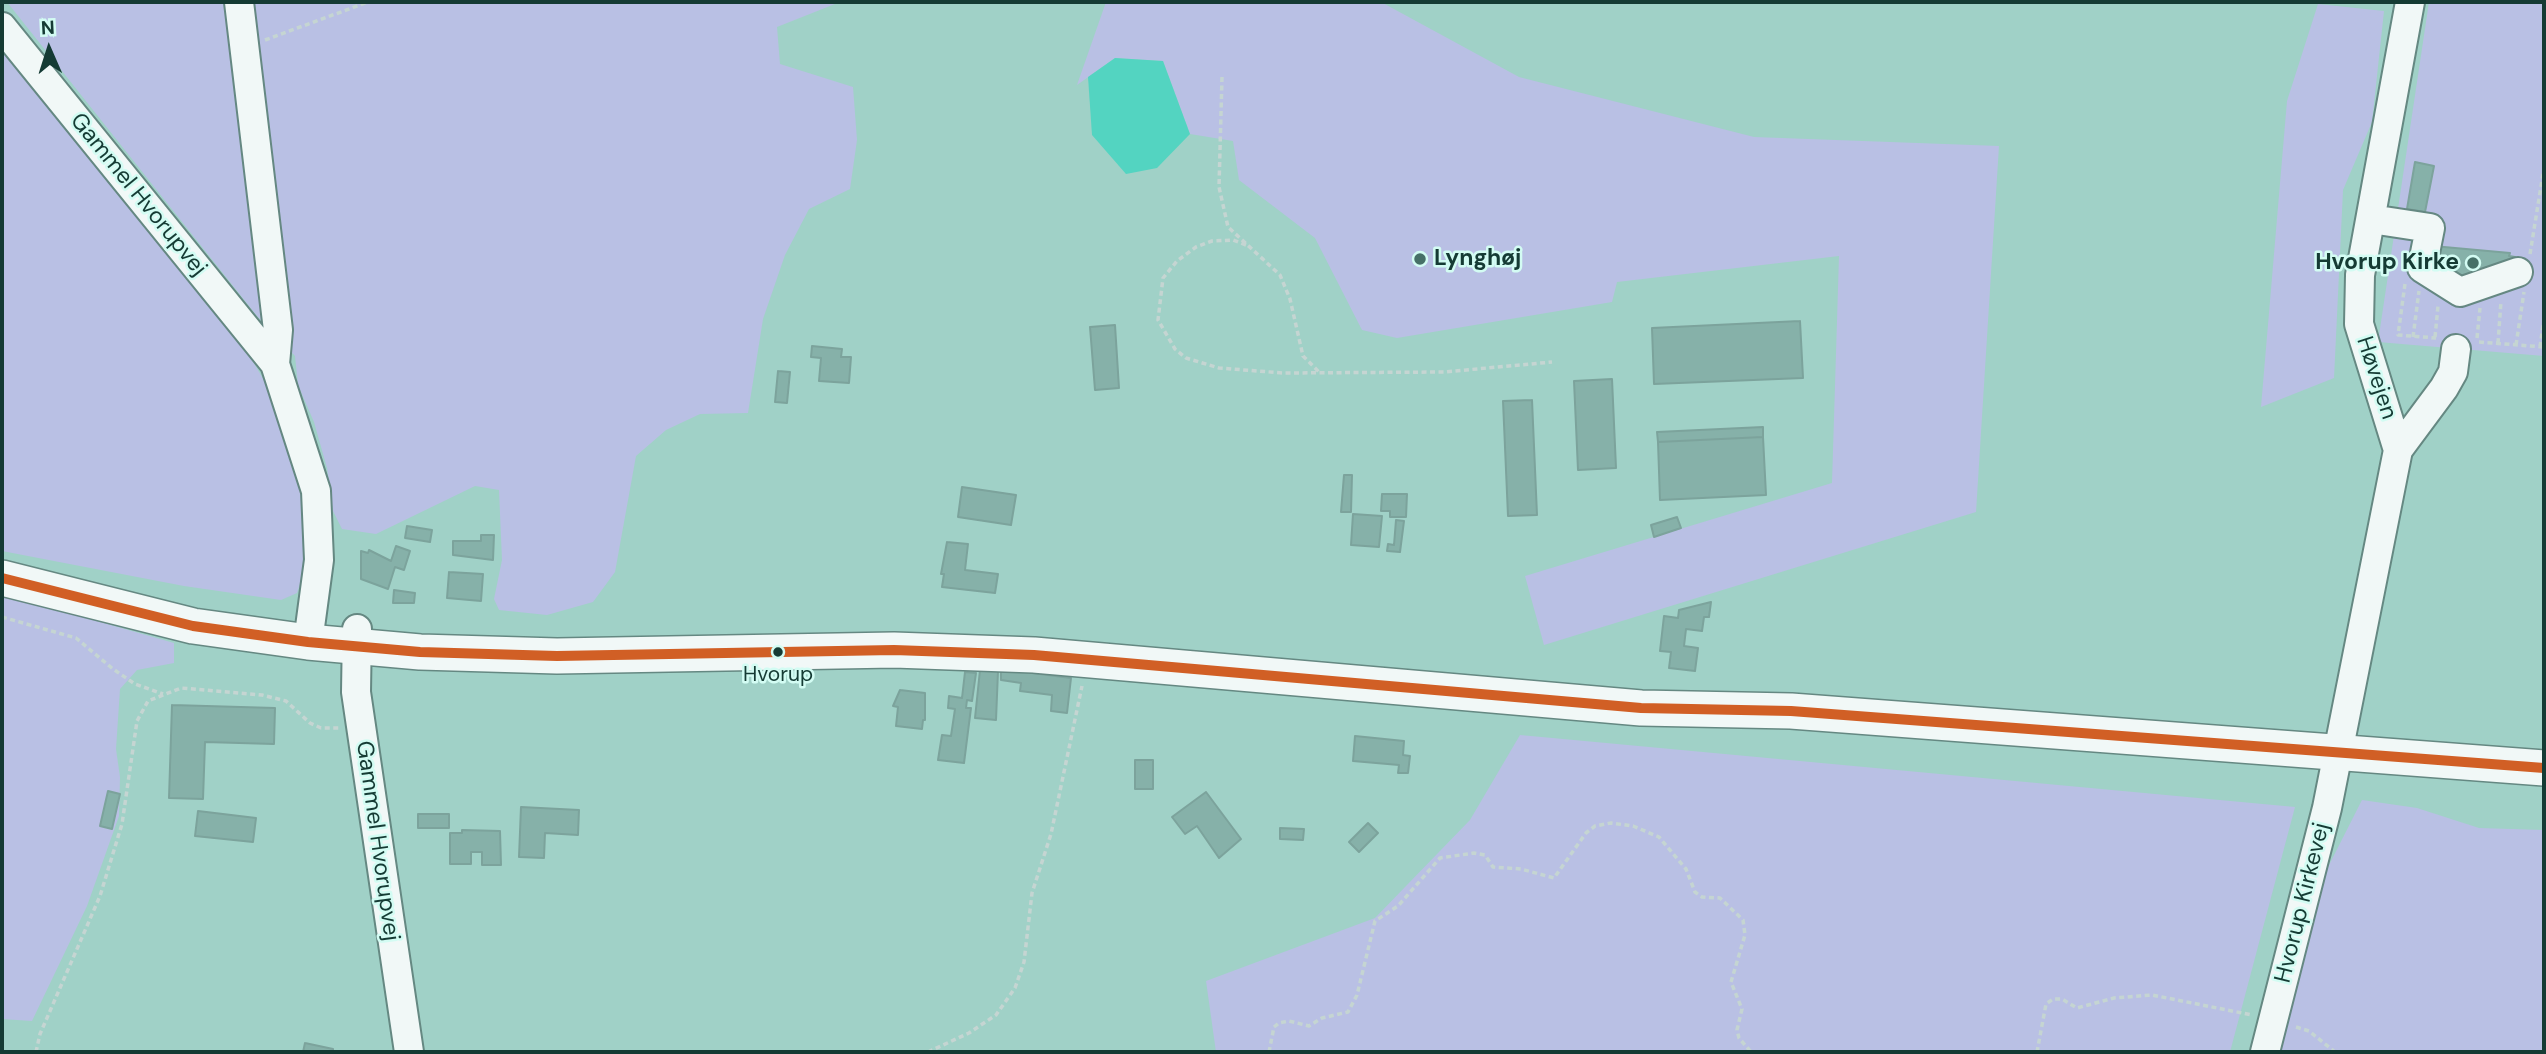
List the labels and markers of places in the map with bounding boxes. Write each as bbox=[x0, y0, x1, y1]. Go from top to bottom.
place label: Lynghøj bbox=[1434, 245, 1521, 273]
place label: Hvorup Kirke bbox=[2315, 249, 2459, 277]
marker: Lynghøj bbox=[1412, 251, 1428, 267]
marker: Hvorup Kirke bbox=[2465, 255, 2481, 271]
marker: Hvorup bbox=[771, 645, 785, 659]
place label: Hvorup bbox=[743, 662, 813, 688]

